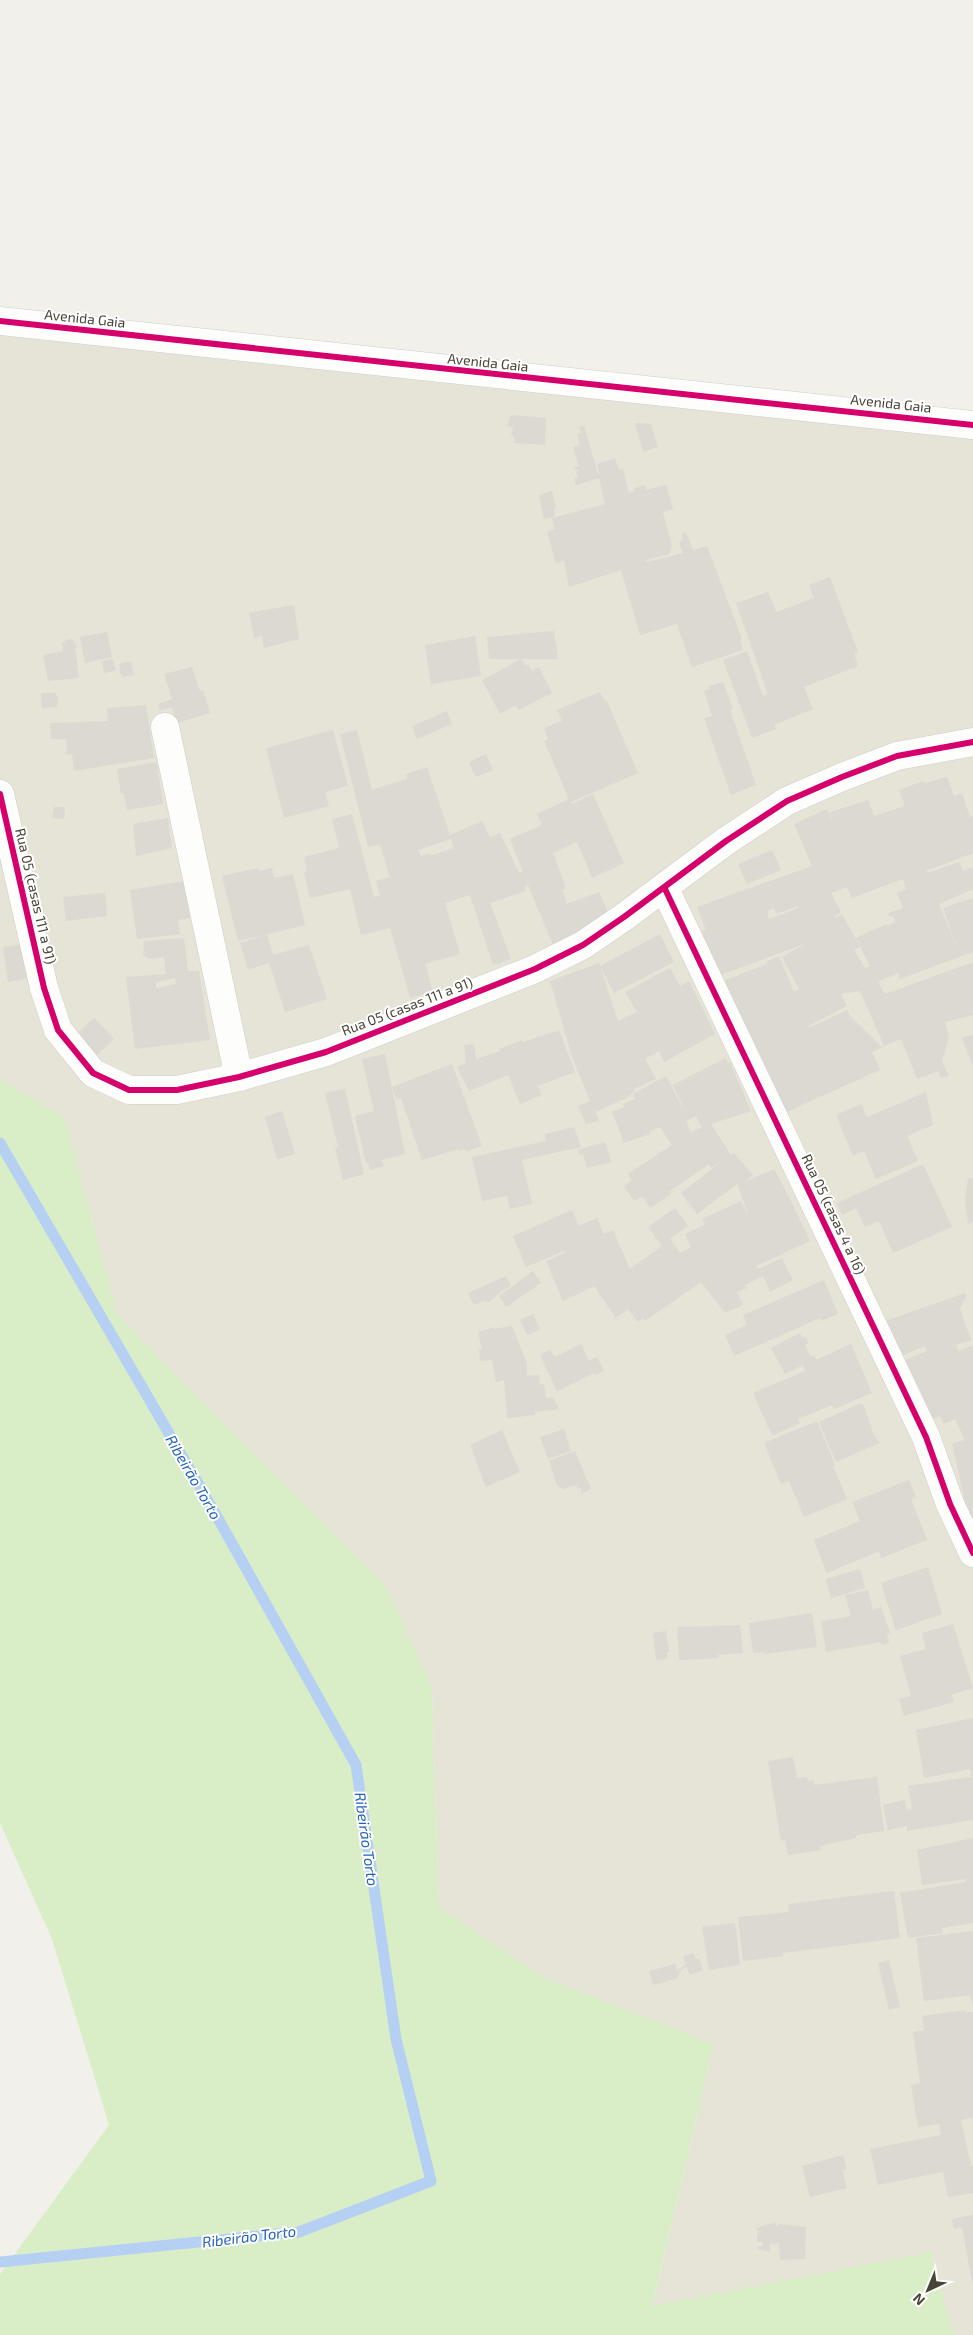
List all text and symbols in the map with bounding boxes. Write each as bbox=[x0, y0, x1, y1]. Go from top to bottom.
street label: Avenida Gaia bbox=[44, 305, 126, 331]
street label: Avenida Gaia bbox=[447, 349, 529, 375]
street label: Avenida Gaia bbox=[850, 390, 932, 416]
street label: Rua 05 (casas 111 a 91) bbox=[12, 826, 60, 966]
street label: Rua 05 (casas 111 a 91) bbox=[339, 973, 475, 1039]
street label: Rua 05 (casas 4 a 16) bbox=[799, 1151, 869, 1277]
water label: Ribeirão Torto bbox=[163, 1431, 225, 1523]
water label: Ribeirão Torto bbox=[351, 1791, 383, 1887]
water label: Ribeirão Torto bbox=[201, 2221, 297, 2251]
north arrow bbox=[903, 2265, 953, 2315]
text: N bbox=[909, 2290, 928, 2309]

